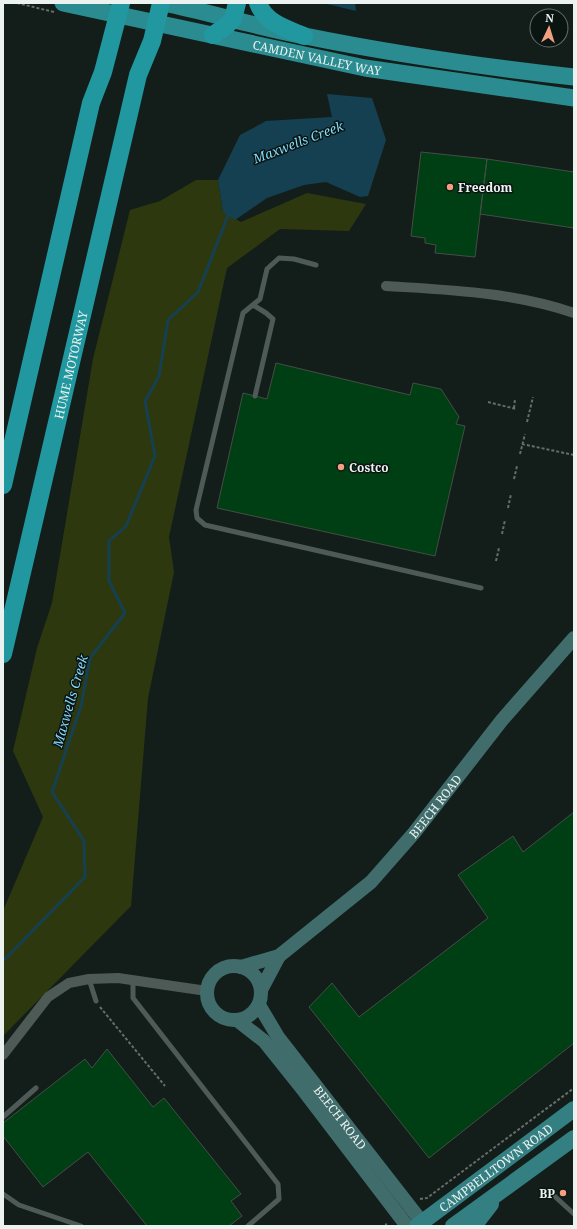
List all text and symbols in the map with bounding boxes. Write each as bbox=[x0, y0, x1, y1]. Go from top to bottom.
north arrow bbox=[529, 8, 569, 48]
text: N bbox=[545, 10, 555, 25]
street label: CAMDEN VALLEY WAY bbox=[251, 36, 383, 79]
water label: Maxwells Creek bbox=[249, 116, 346, 168]
place label: Freedom bbox=[458, 179, 513, 196]
marker: Freedom bbox=[445, 182, 455, 192]
street label: HUME MOTORWAY bbox=[50, 309, 91, 420]
place label: Costco bbox=[349, 459, 389, 476]
marker: Costco bbox=[336, 462, 346, 472]
water label: Maxwells Creek bbox=[48, 652, 92, 750]
street label: BEECH ROAD bbox=[405, 770, 465, 842]
street label: BEECH ROAD bbox=[310, 1082, 371, 1153]
street label: CAMPBELLTOWN ROAD bbox=[435, 1119, 556, 1215]
place label: BP bbox=[539, 1185, 555, 1202]
marker: BP bbox=[558, 1188, 568, 1198]

